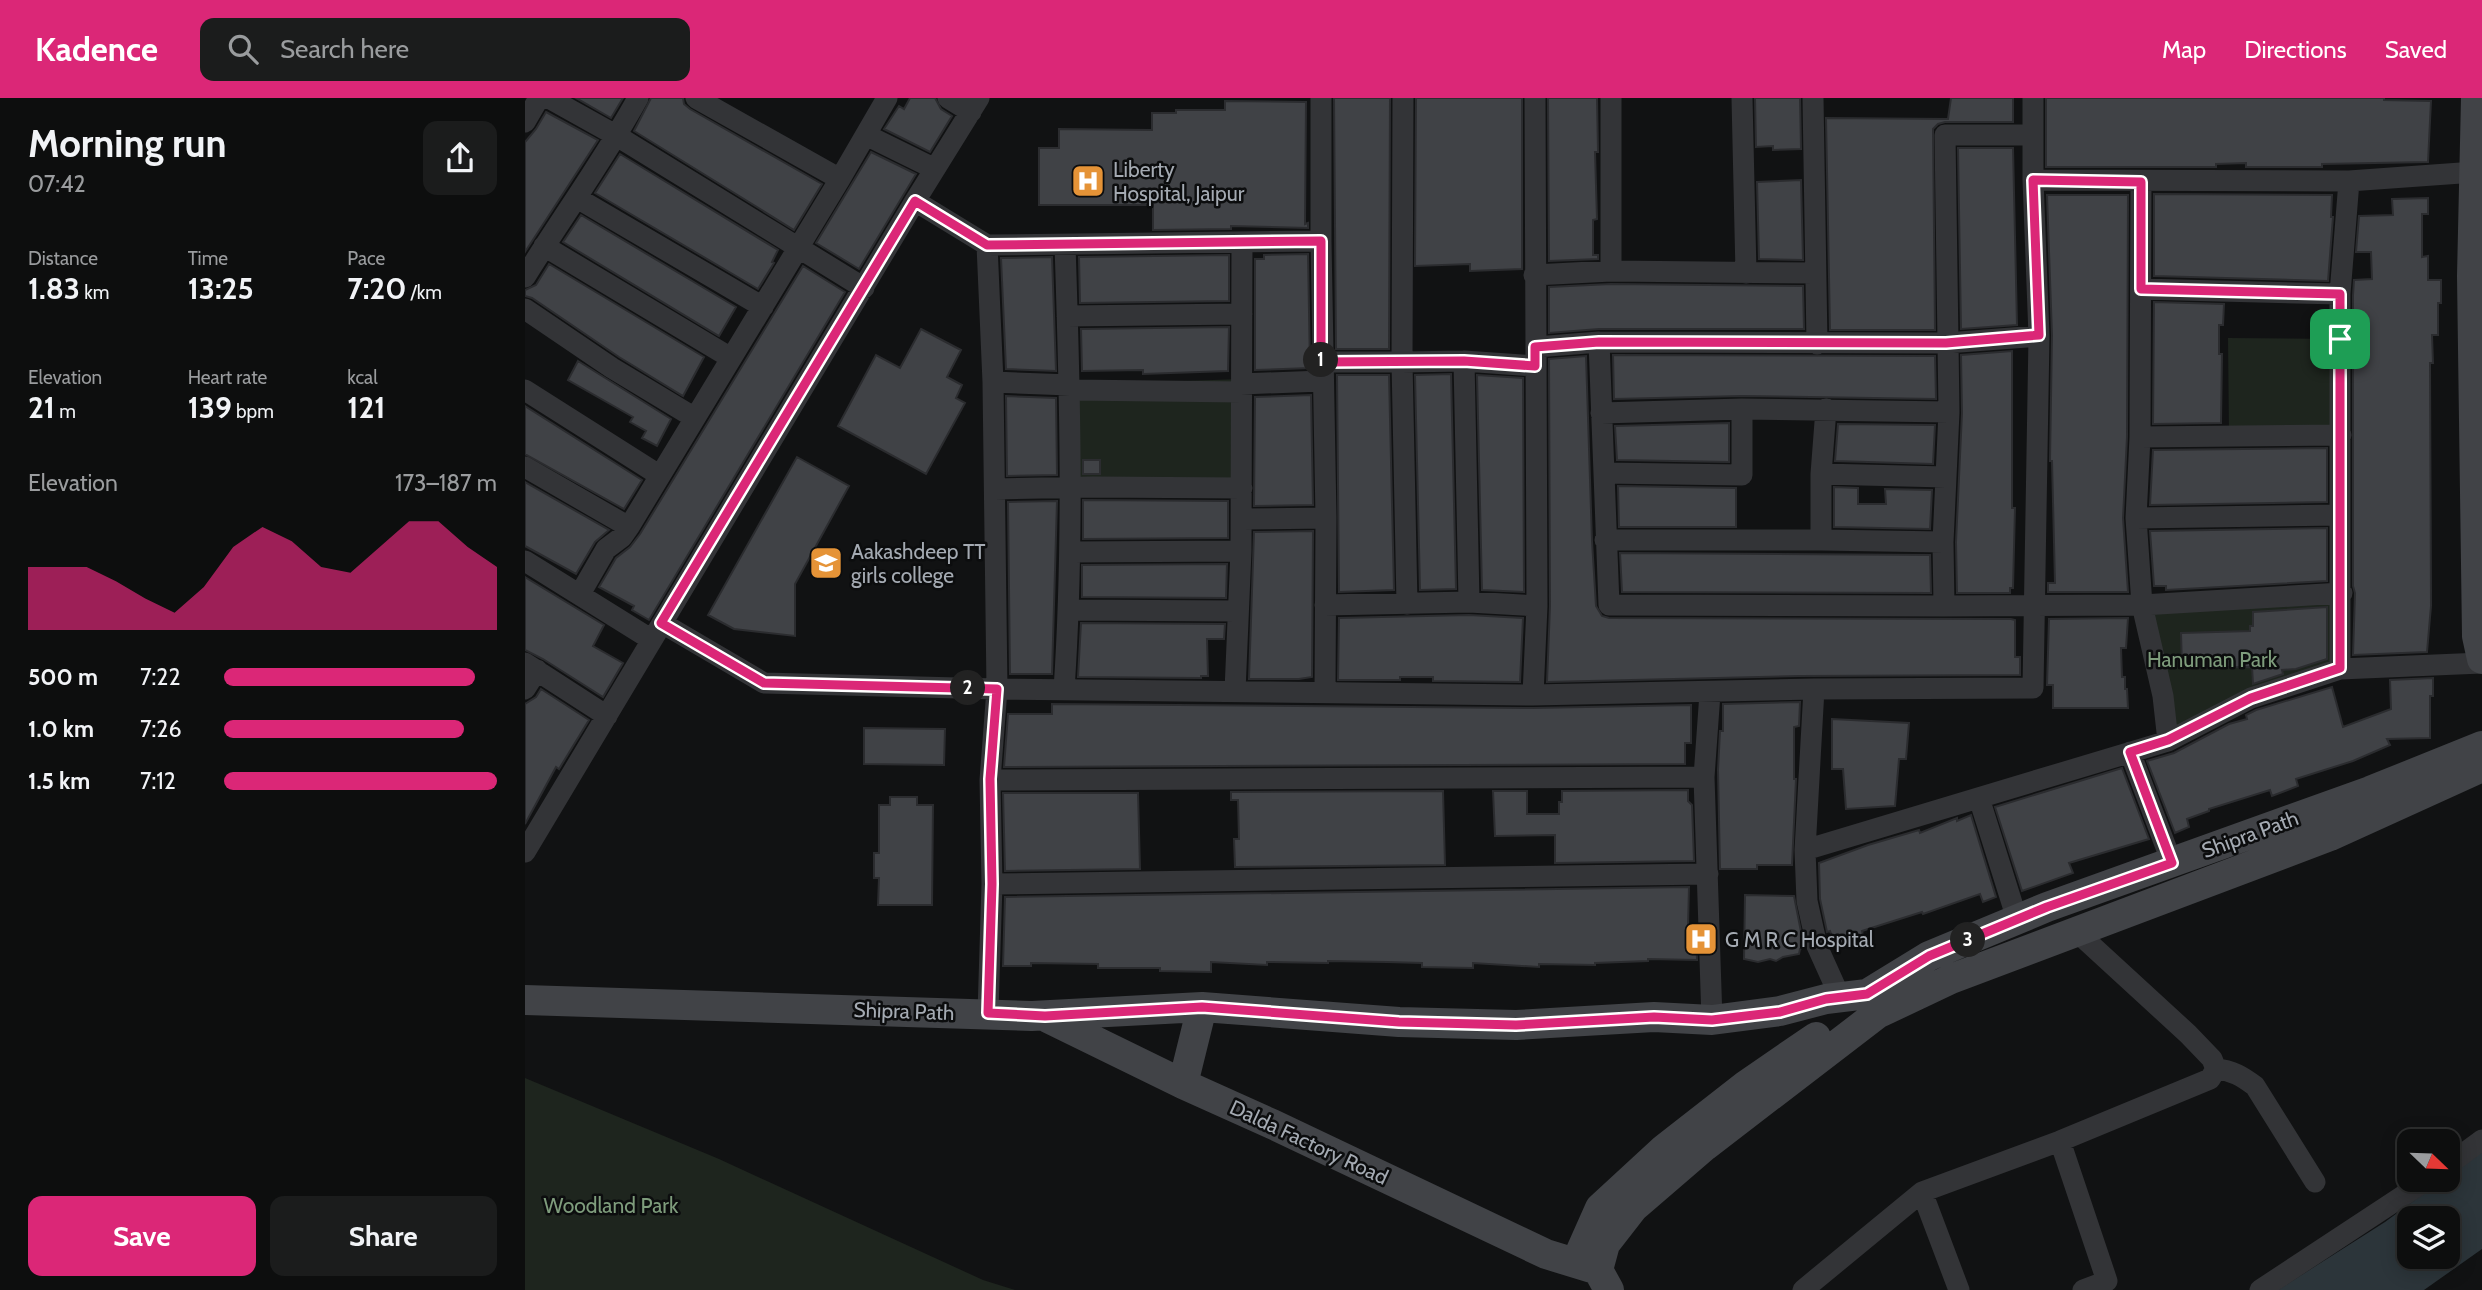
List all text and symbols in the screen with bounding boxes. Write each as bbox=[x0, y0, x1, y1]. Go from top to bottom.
search box bbox=[200, 18, 690, 81]
text: Kadence bbox=[35, 29, 158, 69]
icon: search bbox=[224, 30, 262, 68]
text: Search here bbox=[280, 33, 409, 65]
text: Map bbox=[2162, 35, 2206, 64]
text: Directions bbox=[2244, 35, 2347, 64]
text: Saved bbox=[2385, 35, 2447, 64]
text: Morning run bbox=[28, 120, 227, 167]
button: share bbox=[423, 121, 497, 195]
place label: Liberty Hospital, Jaipur bbox=[1113, 157, 1245, 206]
hospital icon: Liberty Hospital, Jaipur bbox=[1069, 162, 1107, 200]
text: 07:42 bbox=[28, 170, 86, 198]
text: Distance bbox=[28, 247, 98, 270]
text: Time bbox=[188, 247, 228, 270]
text: Pace bbox=[347, 247, 385, 270]
text: 1.83 bbox=[28, 270, 80, 307]
text: 13:25 bbox=[188, 270, 254, 307]
text: 7:20 bbox=[347, 270, 406, 307]
text: km bbox=[80, 281, 109, 304]
text: /km bbox=[406, 281, 442, 304]
pin bbox=[2310, 309, 2370, 369]
icon: arrive bbox=[2321, 320, 2359, 358]
pin: 1 bbox=[1303, 342, 1339, 378]
text: 1 bbox=[1317, 348, 1324, 371]
text: Elevation bbox=[28, 366, 102, 389]
text: Heart rate bbox=[188, 366, 267, 389]
text: kcal bbox=[347, 366, 378, 389]
text: 21 bbox=[28, 389, 55, 426]
text: 139 bbox=[188, 389, 232, 426]
text: 121 bbox=[347, 389, 385, 426]
text: m bbox=[55, 400, 76, 423]
text: bpm bbox=[232, 400, 274, 423]
text: Elevation bbox=[28, 469, 118, 497]
text: 173–187 m bbox=[395, 469, 497, 497]
place label: Aakashdeep TT girls college bbox=[851, 539, 985, 588]
school or university icon: Aakashdeep TT girls college bbox=[807, 544, 845, 582]
park label: Hanuman Park bbox=[2147, 647, 2278, 672]
text: 500 m bbox=[28, 663, 98, 691]
text: 7:22 bbox=[140, 663, 180, 691]
pin: 2 bbox=[951, 670, 985, 706]
text: 2 bbox=[962, 676, 973, 699]
text: 1.0 km bbox=[28, 715, 94, 743]
text: 7:26 bbox=[140, 715, 181, 743]
text: 1.5 km bbox=[28, 767, 90, 795]
text: 7:12 bbox=[140, 767, 176, 795]
street label: Shipra Path bbox=[2198, 805, 2302, 863]
hospital icon: G M R C Hospital bbox=[1682, 920, 1720, 958]
pin: 3 bbox=[1951, 922, 1985, 958]
place label: G M R C Hospital bbox=[1725, 927, 1874, 952]
text: 3 bbox=[1962, 928, 1973, 951]
street label: Shipra Path bbox=[853, 997, 955, 1025]
street label: Dalda Factory Road bbox=[1226, 1094, 1392, 1190]
north arrow bbox=[2397, 1129, 2461, 1192]
map controls bbox=[2397, 1129, 2460, 1269]
park label: Woodland Park bbox=[544, 1193, 679, 1218]
button: Save bbox=[28, 1196, 256, 1276]
button: Share bbox=[270, 1196, 497, 1276]
button: layers bbox=[2397, 1206, 2460, 1269]

